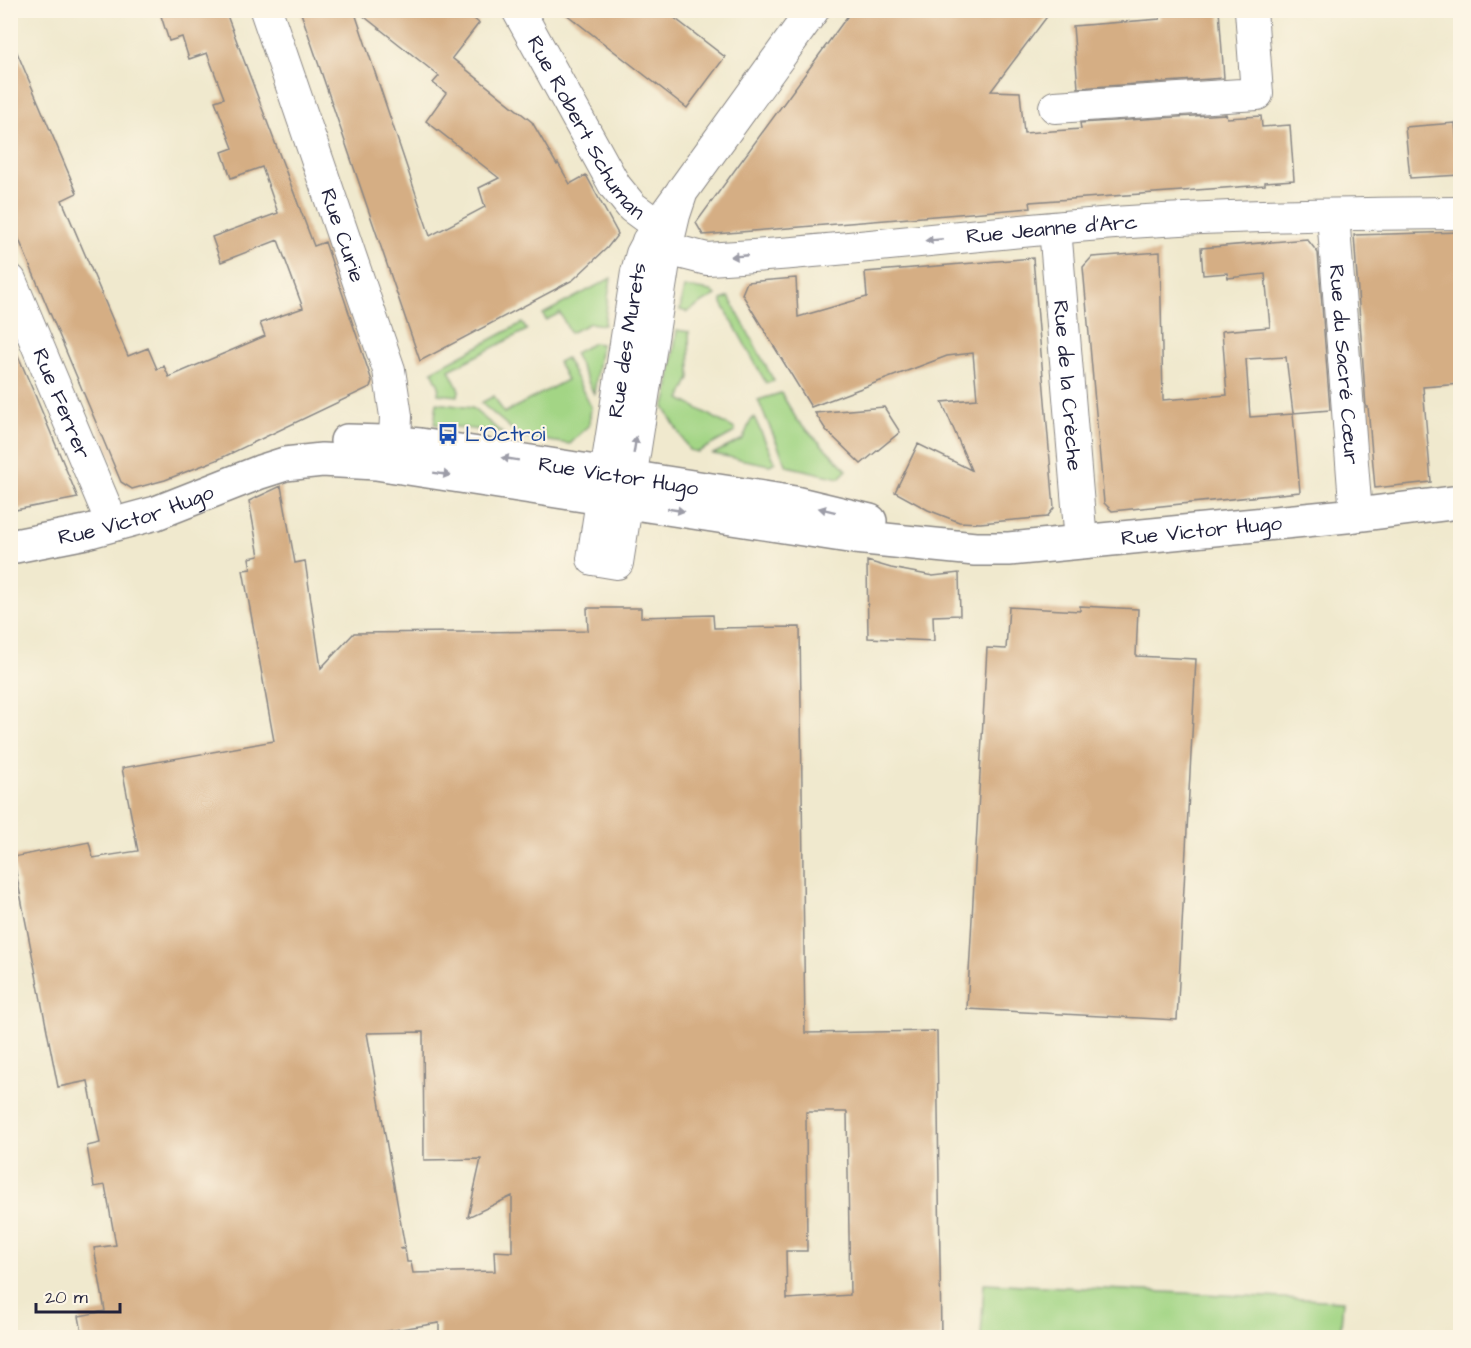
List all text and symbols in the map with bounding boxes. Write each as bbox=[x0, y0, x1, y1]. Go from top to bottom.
street label: Rue Robert Schuman bbox=[520, 31, 651, 227]
street label: Rue Curie bbox=[313, 185, 372, 286]
street label: Rue Jeanne d'Arc bbox=[965, 208, 1139, 251]
one-way arrow bbox=[924, 235, 943, 245]
one-way arrow bbox=[730, 251, 749, 261]
street label: Rue des Murets bbox=[601, 259, 654, 420]
street label: Rue du Sacré Cœur bbox=[1322, 264, 1366, 466]
street label: Rue de la Crèche bbox=[1046, 299, 1089, 472]
street label: Rue Ferrer bbox=[25, 344, 98, 464]
place label: L'Octroi bbox=[465, 420, 545, 449]
bus stop icon: L'Octroi bbox=[436, 422, 460, 446]
one-way arrow bbox=[631, 435, 640, 454]
street label: Rue Victor Hugo bbox=[536, 450, 701, 503]
one-way arrow bbox=[500, 455, 519, 464]
one-way arrow bbox=[433, 469, 452, 478]
street label: Rue Victor Hugo bbox=[56, 478, 218, 552]
one-way arrow bbox=[818, 504, 836, 514]
one-way arrow bbox=[667, 506, 686, 515]
street label: Rue Victor Hugo bbox=[1120, 508, 1283, 553]
scale bar bbox=[36, 1276, 120, 1314]
text: 20 m bbox=[45, 1285, 88, 1310]

